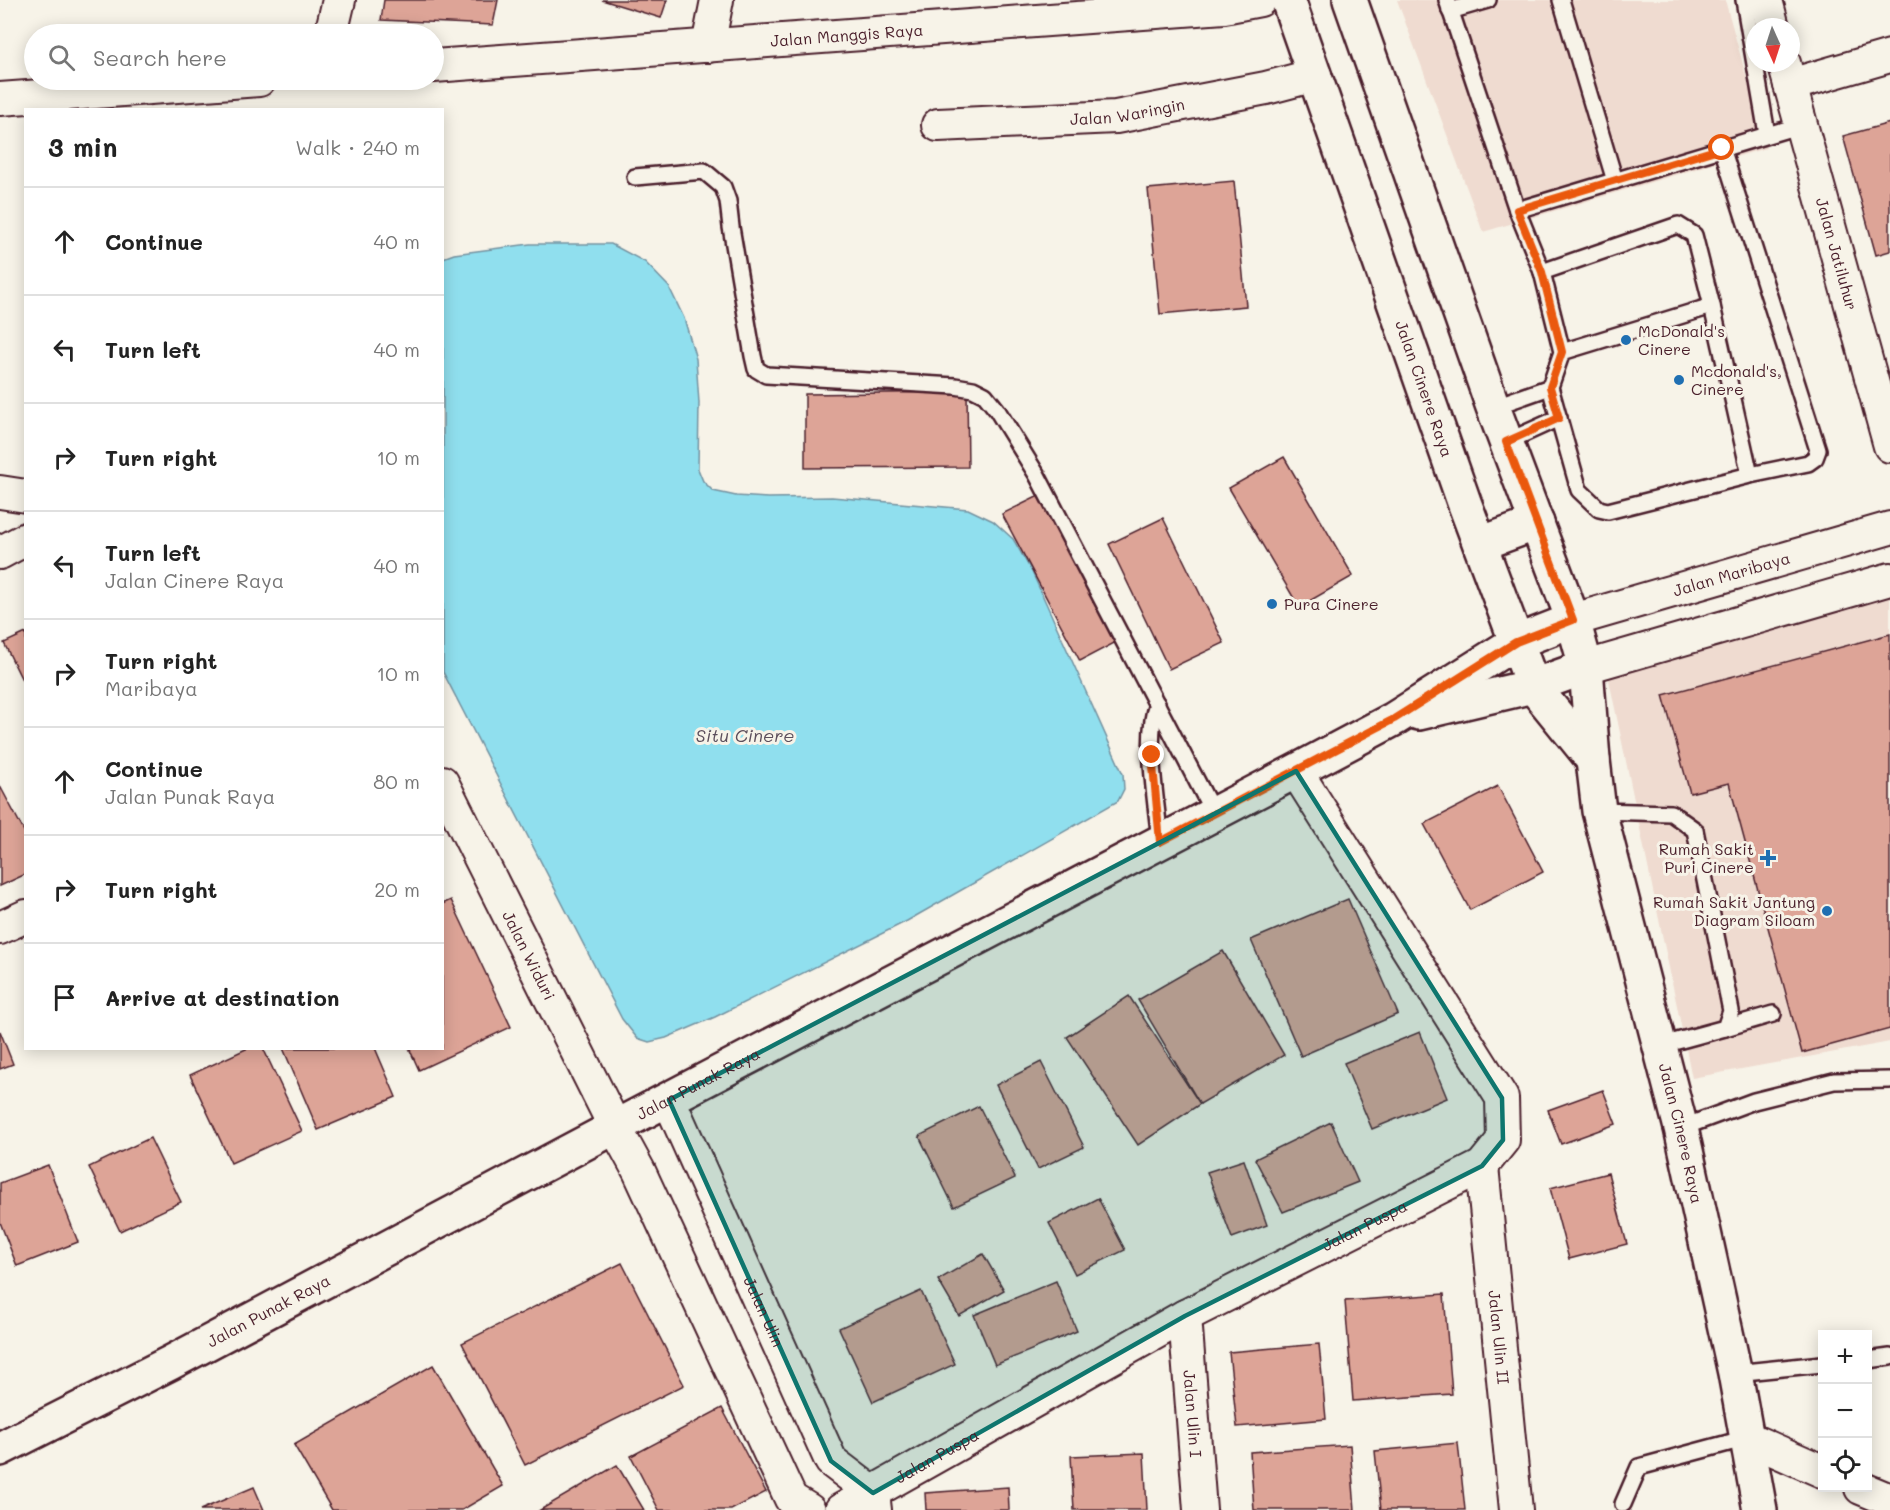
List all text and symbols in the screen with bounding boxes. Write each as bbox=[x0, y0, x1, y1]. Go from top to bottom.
street label: Jalan Manggis Raya bbox=[770, 18, 924, 51]
north arrow bbox=[1746, 18, 1800, 72]
search box bbox=[24, 24, 444, 90]
icon: search bbox=[45, 41, 78, 74]
text: Search here bbox=[93, 43, 227, 72]
street label: Jalan Waringin bbox=[1070, 93, 1186, 129]
text: 3 min bbox=[48, 130, 117, 164]
text: Walk · 240 m bbox=[295, 134, 420, 160]
route start bbox=[1708, 134, 1734, 160]
street label: Jalan Jatiluhur bbox=[1812, 195, 1863, 312]
icon: ahead bbox=[48, 225, 81, 258]
text: Continue bbox=[105, 227, 203, 256]
text: 40 m bbox=[374, 228, 420, 254]
street label: Jalan Cinere Raya bbox=[1391, 317, 1458, 460]
place label: McDonald's Cinere bbox=[1638, 320, 1725, 359]
icon: left bbox=[48, 333, 81, 366]
marker: McDonald's Cinere bbox=[1619, 333, 1633, 347]
text: Turn left bbox=[105, 335, 201, 364]
text: 40 m bbox=[374, 336, 420, 362]
place label: Mcdonald's, Cinere bbox=[1691, 360, 1782, 399]
marker: Mcdonald's, Cinere bbox=[1672, 373, 1686, 387]
icon: right bbox=[48, 441, 81, 474]
text: Turn right bbox=[105, 443, 217, 472]
text: 10 m bbox=[376, 444, 420, 470]
text: Turn left bbox=[105, 538, 201, 567]
street label: Jalan Maribaya bbox=[1670, 547, 1792, 600]
icon: left bbox=[48, 549, 81, 582]
text: 40 m bbox=[374, 552, 420, 578]
text: Jalan Cinere Raya bbox=[105, 567, 284, 593]
place label: Pura Cinere bbox=[1284, 593, 1379, 614]
marker: Pura Cinere bbox=[1265, 597, 1279, 611]
text: Turn right bbox=[105, 646, 217, 675]
icon: right bbox=[48, 657, 81, 690]
text: 10 m bbox=[376, 660, 420, 686]
text: Maribaya bbox=[105, 675, 198, 701]
water label: Situ Cinere bbox=[696, 723, 794, 747]
route end bbox=[1138, 741, 1164, 767]
text: Continue bbox=[105, 754, 203, 783]
icon: ahead bbox=[48, 765, 81, 798]
text: 80 m bbox=[373, 768, 420, 794]
text: Jalan Punak Raya bbox=[105, 783, 275, 809]
place label: Rumah Sakit Puri Cinere bbox=[1659, 838, 1754, 877]
marker: Rumah Sakit Puri Cinere bbox=[1759, 849, 1777, 867]
icon: right bbox=[48, 873, 81, 906]
text: Turn right bbox=[105, 875, 217, 904]
text: 20 m bbox=[374, 876, 420, 902]
place label: Rumah Sakit Jantung Diagram Siloam bbox=[1653, 891, 1815, 930]
marker: Rumah Sakit Jantung Diagram Siloam bbox=[1820, 904, 1834, 918]
street label: Jalan Widuri bbox=[498, 907, 561, 1004]
icon: arrive bbox=[48, 981, 81, 1014]
text: Arrive at destination bbox=[105, 983, 340, 1012]
street label: Jalan Punak Raya bbox=[633, 1042, 763, 1124]
street label: Jalan Cinere Raya bbox=[1655, 1061, 1708, 1205]
street label: Jalan Puspa bbox=[1318, 1195, 1410, 1255]
street label: Jalan Punak Raya bbox=[203, 1269, 333, 1352]
street label: Jalan Ulin bbox=[739, 1273, 789, 1350]
street label: Jalan Ulin II bbox=[1484, 1289, 1515, 1385]
map controls bbox=[1818, 1330, 1872, 1492]
button: + bbox=[1818, 1330, 1872, 1384]
street label: Jalan Ulin I bbox=[1179, 1369, 1207, 1458]
button: − bbox=[1818, 1384, 1872, 1438]
street label: Jalan Puspa bbox=[891, 1424, 982, 1488]
button: locate bbox=[1818, 1438, 1872, 1492]

